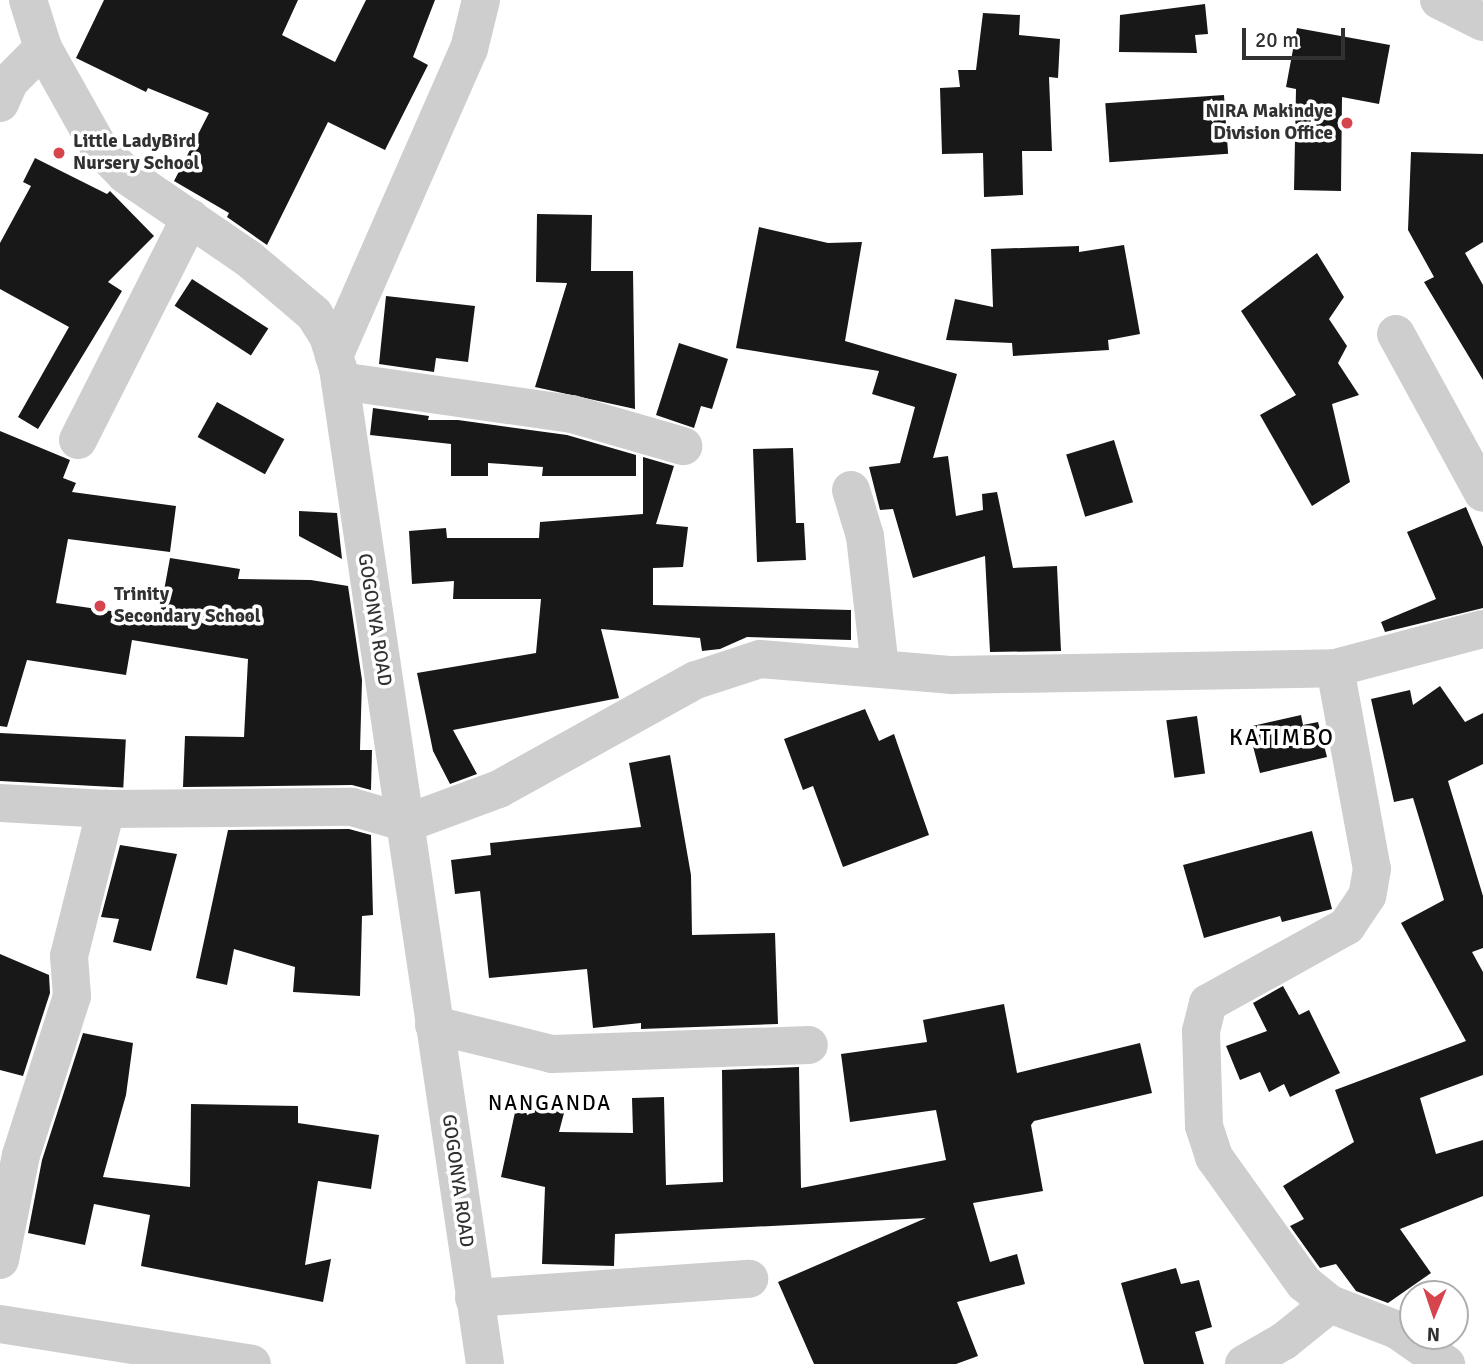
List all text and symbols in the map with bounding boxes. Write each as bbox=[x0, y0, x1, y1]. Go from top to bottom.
scale bar bbox=[1245, 14, 1348, 58]
text: 20 m bbox=[1255, 27, 1299, 53]
place label: NIRA Makindye Division Office bbox=[1205, 101, 1333, 145]
marker: NIRA Makindye Division Office bbox=[1339, 115, 1355, 131]
place label: Little LadyBird Nursery School bbox=[73, 131, 200, 175]
marker: Little LadyBird Nursery School bbox=[51, 145, 67, 161]
street label: GOGONYA ROAD bbox=[352, 552, 396, 688]
place label: Trinity Secondary School bbox=[114, 584, 261, 628]
marker: Trinity Secondary School bbox=[92, 598, 108, 614]
district label: KATIMBO bbox=[1230, 724, 1334, 752]
district label: NANGANDA bbox=[489, 1090, 611, 1116]
street label: GOGONYA ROAD bbox=[436, 1113, 478, 1249]
north arrow bbox=[1399, 1280, 1469, 1350]
text: N bbox=[1426, 1322, 1440, 1346]

